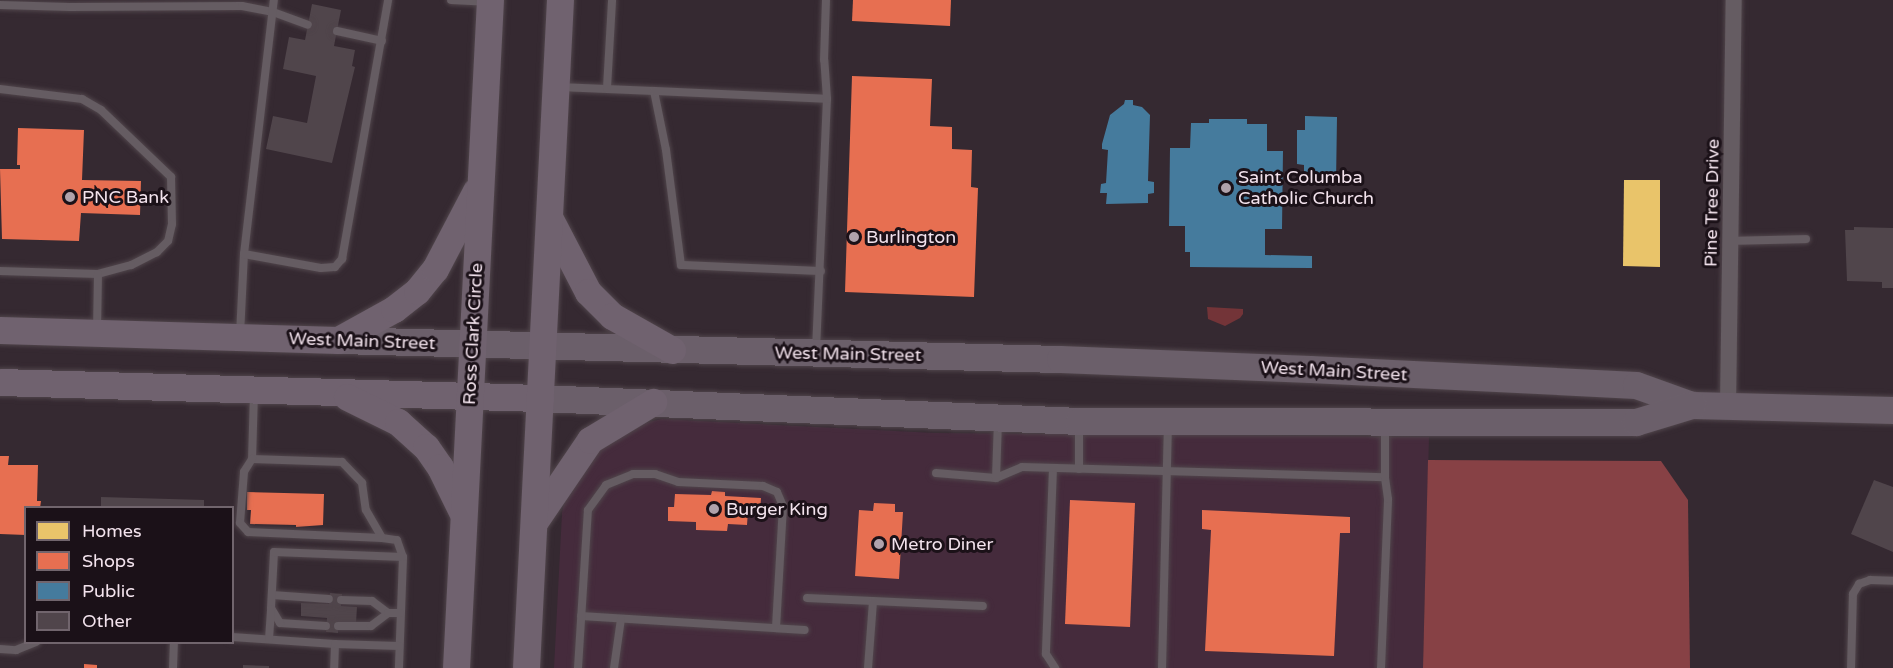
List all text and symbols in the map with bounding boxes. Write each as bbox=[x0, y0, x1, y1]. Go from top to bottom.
street label: Pine Tree Drive bbox=[1700, 139, 1724, 267]
place label: Saint Columba Catholic Church bbox=[1238, 167, 1374, 210]
marker: Saint Columba Catholic Church bbox=[1219, 181, 1233, 195]
place label: PNC Bank bbox=[82, 186, 169, 208]
marker: PNC Bank bbox=[63, 190, 77, 204]
place label: Burlington bbox=[866, 226, 956, 248]
marker: Burlington bbox=[847, 230, 861, 244]
street label: Ross Clark Circle bbox=[458, 262, 488, 406]
street label: West Main Street bbox=[288, 328, 436, 354]
street label: West Main Street bbox=[774, 342, 922, 366]
street label: West Main Street bbox=[1260, 356, 1408, 386]
place label: Burger King bbox=[726, 498, 828, 520]
marker: Burger King bbox=[707, 502, 721, 516]
legend bbox=[24, 506, 234, 644]
text: Homes bbox=[82, 520, 142, 542]
place label: Metro Diner bbox=[891, 533, 993, 555]
marker: Metro Diner bbox=[872, 537, 886, 551]
text: Shops bbox=[82, 550, 135, 572]
text: Public bbox=[82, 580, 135, 602]
text: Other bbox=[82, 610, 132, 632]

